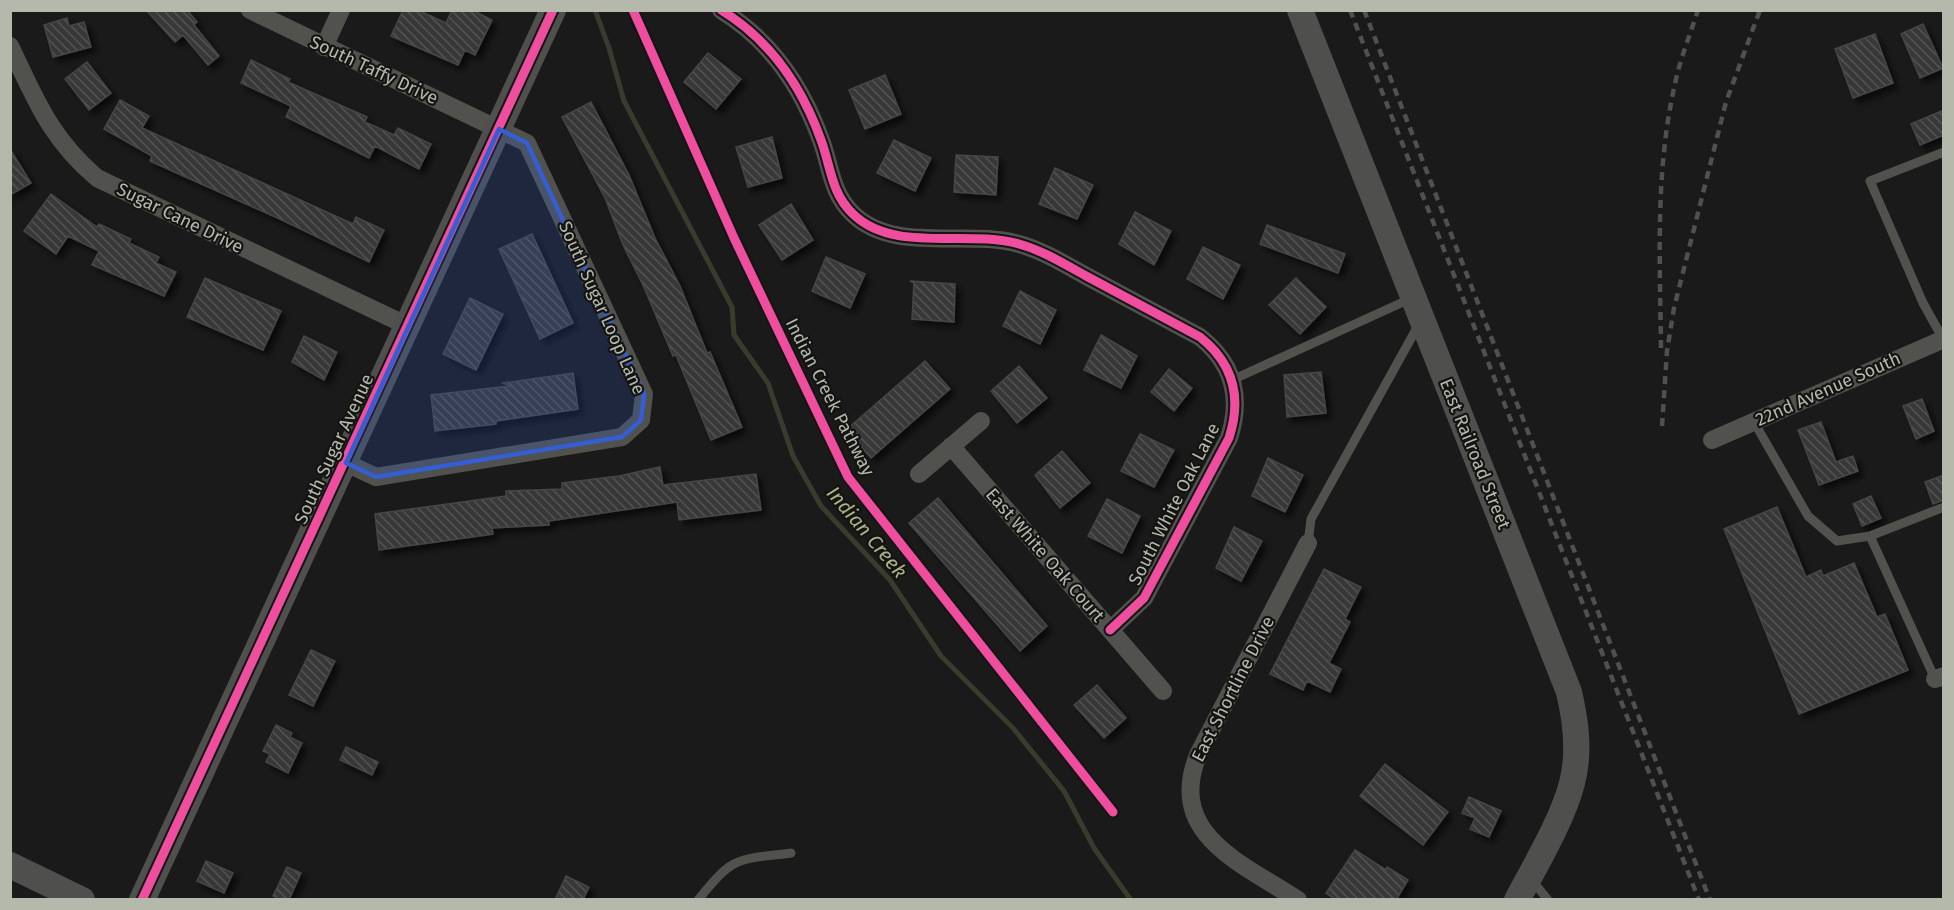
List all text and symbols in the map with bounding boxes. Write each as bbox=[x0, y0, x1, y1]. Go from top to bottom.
street label: South Taffy Drive bbox=[306, 31, 442, 109]
street label: Sugar Cane Drive bbox=[113, 178, 247, 258]
street label: South Sugar Loop Lane bbox=[554, 218, 650, 398]
street label: Indian Creek Pathway bbox=[781, 314, 879, 480]
street label: 22nd Avenue South bbox=[1752, 347, 1904, 431]
street label: South Sugar Avenue bbox=[290, 370, 378, 528]
street label: East Railroad Street bbox=[1435, 375, 1515, 533]
street label: South White Oak Lane bbox=[1124, 419, 1224, 589]
water label: Indian Creek bbox=[822, 481, 912, 583]
street label: East White Oak Court bbox=[981, 484, 1109, 627]
street label: East Shortline Drive bbox=[1187, 612, 1279, 766]

